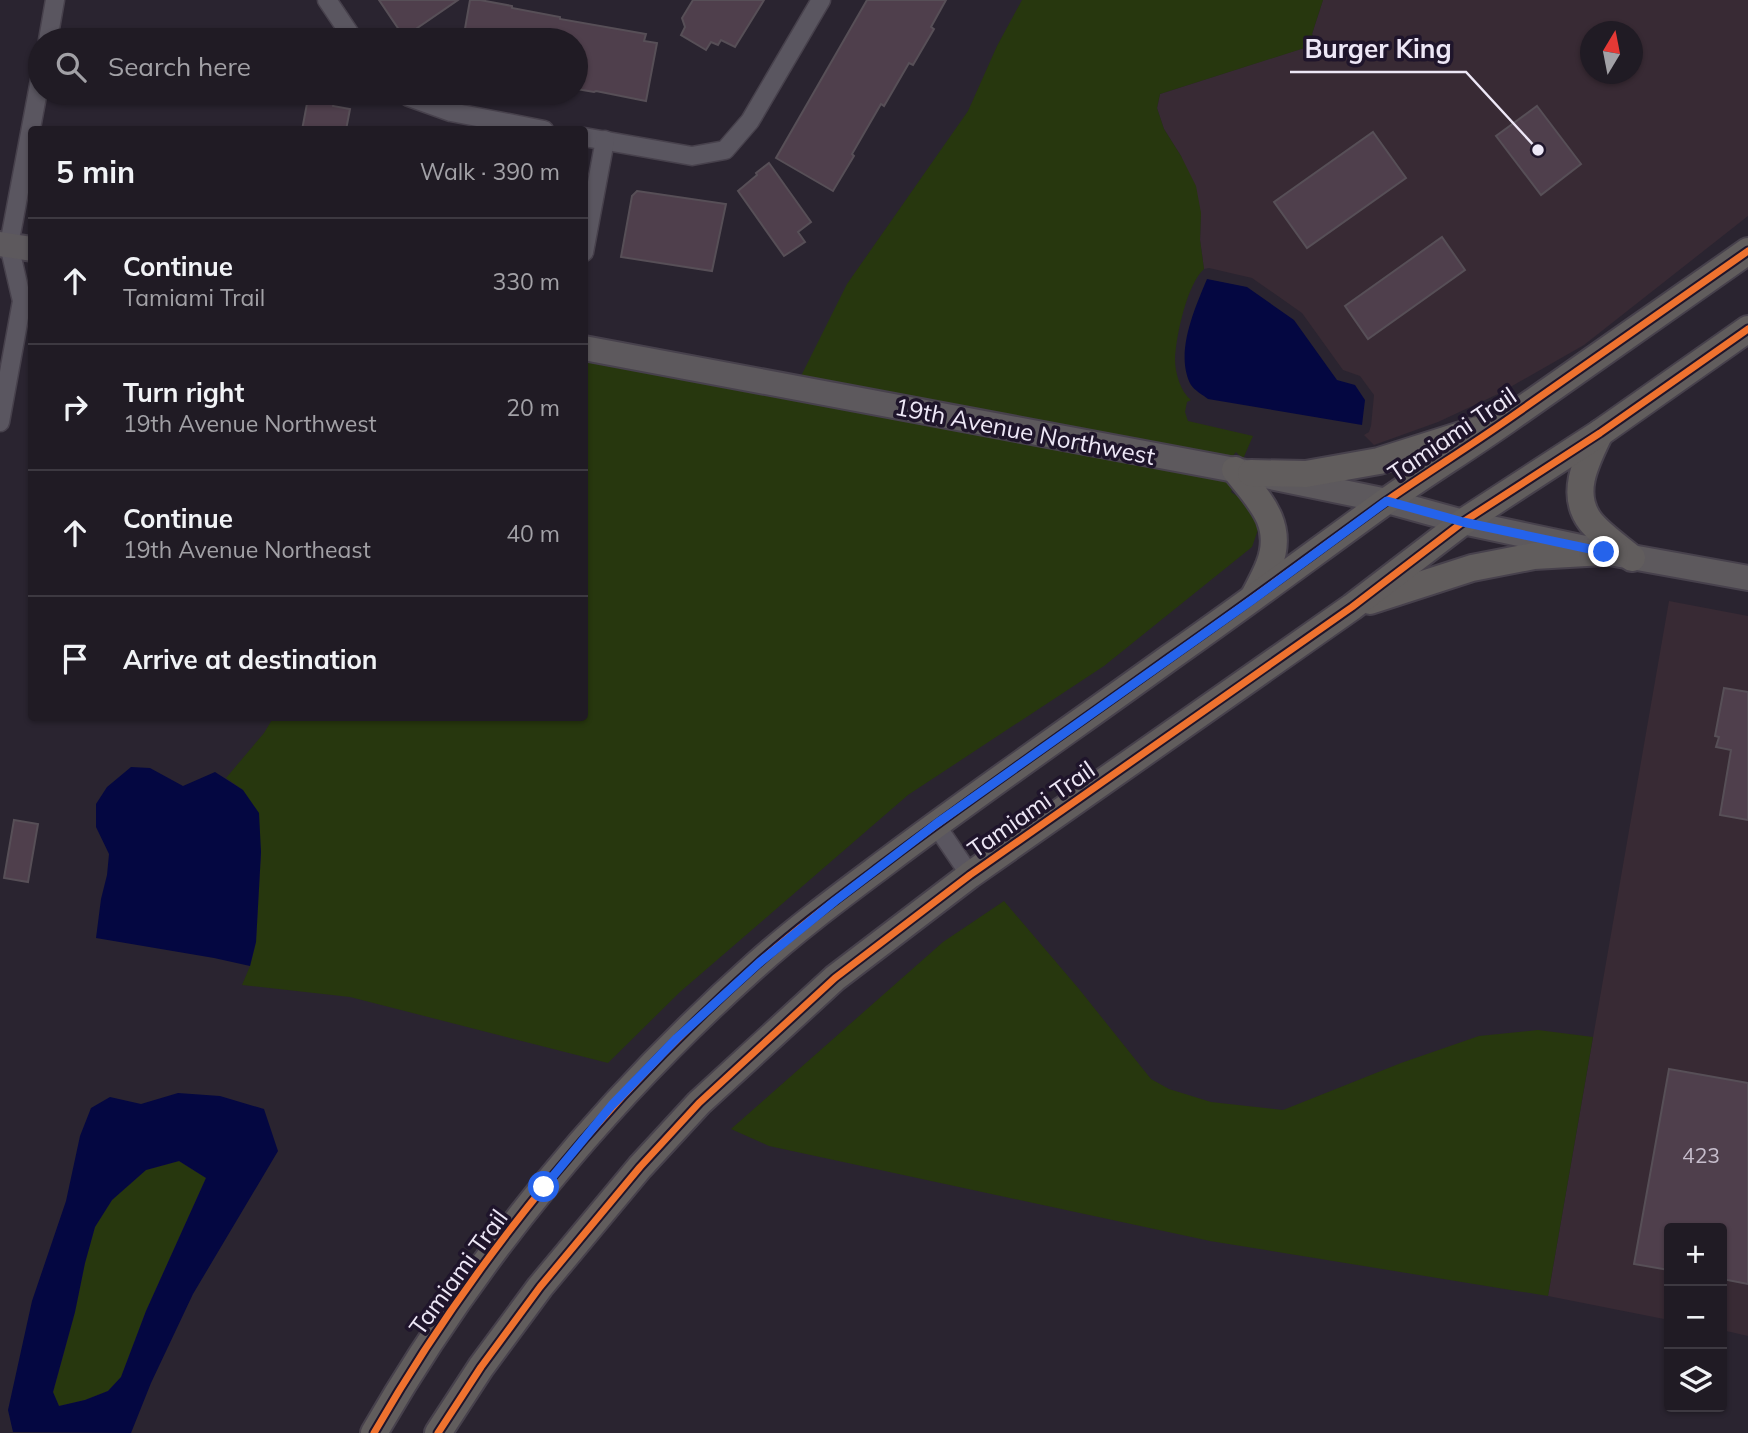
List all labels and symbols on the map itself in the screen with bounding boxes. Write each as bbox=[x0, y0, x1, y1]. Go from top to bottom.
north arrow bbox=[1580, 21, 1643, 84]
callout: Burger King bbox=[1290, 25, 1466, 72]
text: Burger King bbox=[1304, 32, 1452, 65]
street label: Tamiami Trail bbox=[1382, 380, 1522, 488]
street label: 19th Avenue Northwest bbox=[892, 391, 1158, 471]
route end bbox=[1588, 536, 1619, 567]
street label: Tamiami Trail bbox=[962, 754, 1100, 864]
house number: 423 bbox=[1682, 1142, 1720, 1168]
route start bbox=[528, 1171, 559, 1202]
street label: Tamiami Trail bbox=[402, 1203, 514, 1341]

